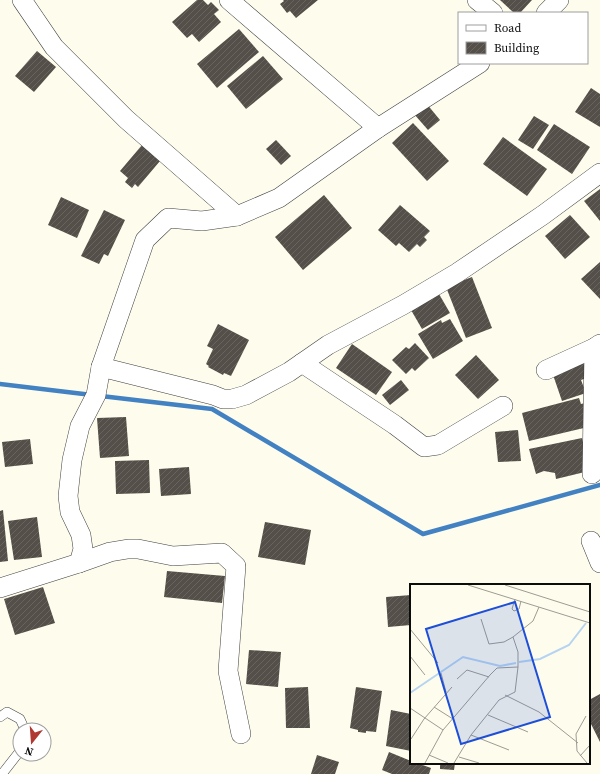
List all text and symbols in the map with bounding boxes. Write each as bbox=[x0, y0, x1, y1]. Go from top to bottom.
legend bbox=[458, 12, 588, 64]
text: Road bbox=[494, 20, 521, 36]
text: Building bbox=[494, 40, 539, 56]
inset map bbox=[410, 584, 590, 764]
north arrow bbox=[12, 722, 52, 762]
text: N bbox=[23, 743, 35, 759]

